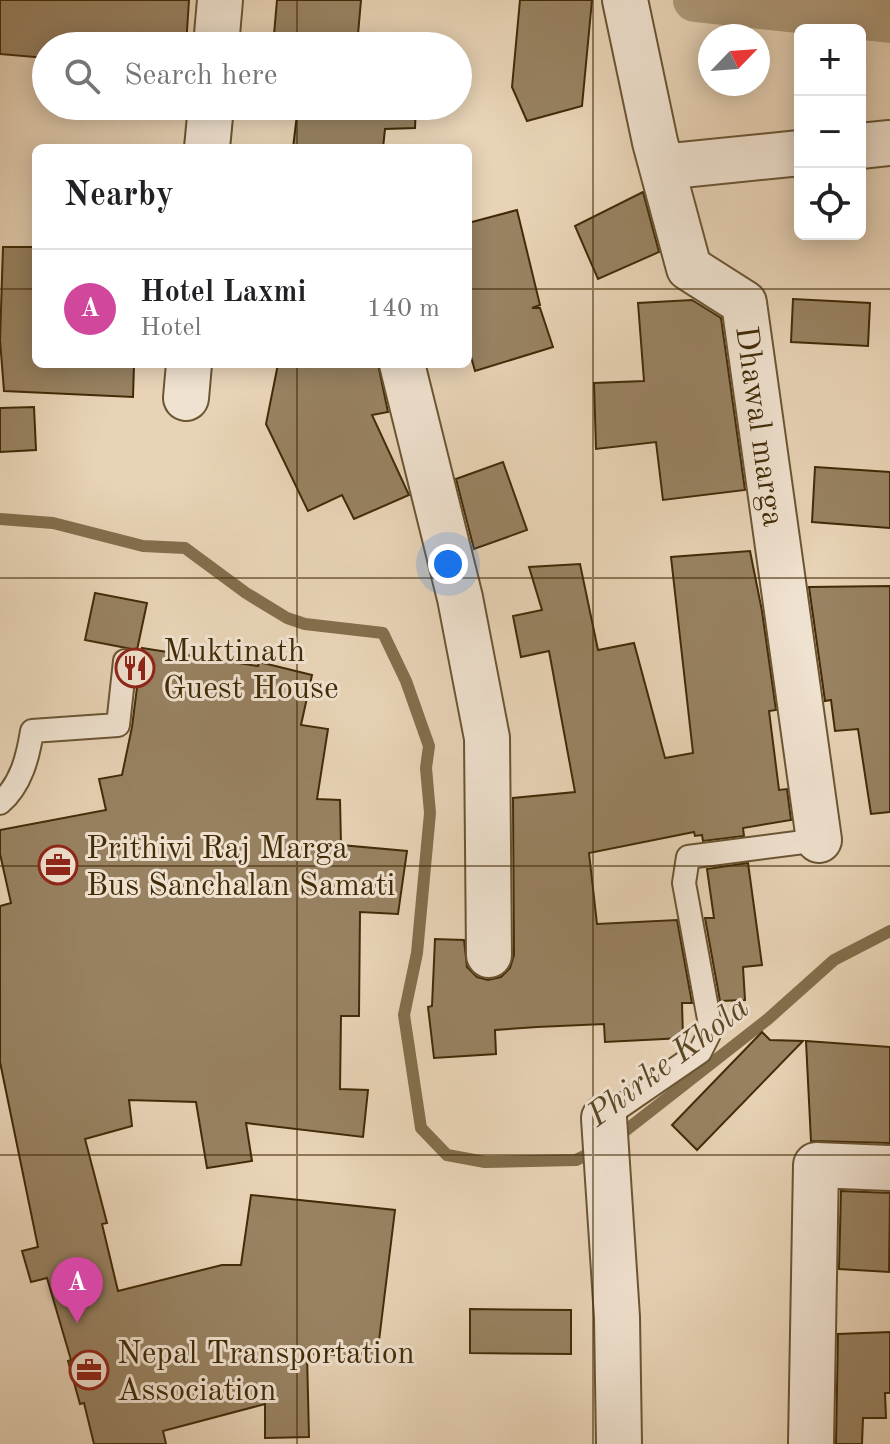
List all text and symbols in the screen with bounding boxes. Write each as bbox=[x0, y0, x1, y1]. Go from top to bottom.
north arrow bbox=[698, 24, 770, 96]
map controls bbox=[794, 24, 866, 240]
button: + bbox=[794, 24, 866, 96]
search box bbox=[32, 32, 472, 120]
icon: search bbox=[60, 54, 104, 98]
text: Search here bbox=[124, 61, 278, 91]
button: − bbox=[794, 96, 866, 168]
button: locate bbox=[794, 168, 866, 240]
text: Nearby bbox=[64, 179, 174, 213]
text: Hotel Laxmi bbox=[140, 278, 306, 308]
text: A bbox=[80, 296, 100, 322]
text: 140 m bbox=[367, 296, 440, 322]
text: Hotel bbox=[140, 315, 201, 341]
street label: Dhawal marga bbox=[728, 324, 788, 529]
your location bbox=[428, 544, 468, 584]
place label: Muktinath Guest House bbox=[163, 637, 339, 706]
restaurant icon: Muktinath Guest House bbox=[114, 647, 156, 689]
place label: Prithivi Raj Marga Bus Sanchalan Samati bbox=[86, 834, 396, 903]
office icon: Prithivi Raj Marga Bus Sanchalan Samati bbox=[37, 844, 79, 886]
water label: Phirke Khola bbox=[581, 991, 756, 1135]
pin: A bbox=[51, 1257, 103, 1323]
place label: Nepal Transportation Association bbox=[117, 1339, 415, 1408]
office icon: Nepal Transportation Association bbox=[68, 1349, 110, 1391]

